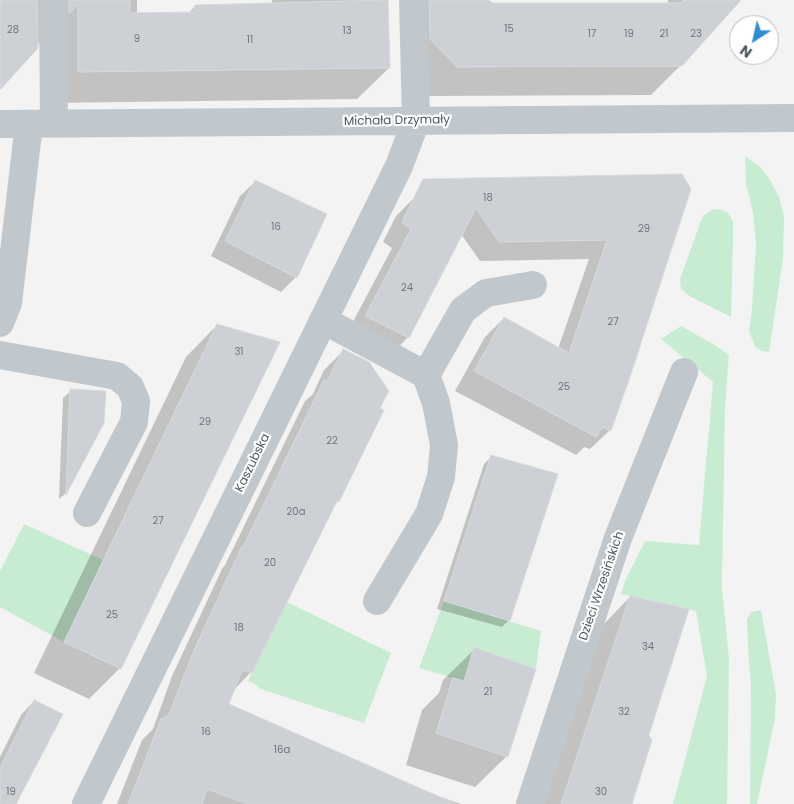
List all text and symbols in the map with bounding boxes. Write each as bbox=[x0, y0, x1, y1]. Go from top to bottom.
north arrow bbox=[729, 15, 779, 65]
house number: 15 bbox=[504, 23, 514, 35]
house number: 28 bbox=[7, 24, 19, 36]
house number: 13 bbox=[342, 25, 352, 37]
house number: 17 bbox=[588, 28, 596, 40]
house number: 19 bbox=[624, 28, 634, 40]
house number: 21 bbox=[660, 28, 668, 40]
house number: 23 bbox=[690, 28, 702, 40]
house number: 9 bbox=[134, 33, 140, 45]
house number: 11 bbox=[247, 34, 253, 46]
text: N bbox=[736, 40, 756, 63]
street label: Michała Drzymały bbox=[344, 113, 450, 129]
house number: 18 bbox=[483, 192, 493, 204]
house number: 16 bbox=[271, 221, 281, 233]
house number: 29 bbox=[638, 223, 650, 235]
house number: 24 bbox=[401, 282, 413, 294]
house number: 27 bbox=[607, 316, 619, 328]
house number: 31 bbox=[234, 346, 244, 358]
house number: 25 bbox=[558, 381, 570, 393]
house number: 29 bbox=[199, 416, 211, 428]
street label: Kaszubska bbox=[233, 431, 273, 495]
house number: 22 bbox=[326, 435, 338, 447]
house number: 20a bbox=[287, 506, 305, 518]
house number: 27 bbox=[152, 515, 164, 527]
street label: Dzieci Wrzesińskich bbox=[577, 530, 627, 642]
house number: 20 bbox=[264, 557, 276, 569]
house number: 25 bbox=[106, 609, 118, 621]
house number: 18 bbox=[234, 622, 244, 634]
house number: 34 bbox=[642, 641, 654, 653]
house number: 21 bbox=[484, 686, 492, 698]
house number: 32 bbox=[618, 706, 630, 718]
house number: 16 bbox=[201, 726, 211, 738]
house number: 16a bbox=[274, 744, 290, 756]
house number: 19 bbox=[6, 786, 16, 798]
house number: 30 bbox=[595, 786, 607, 798]

